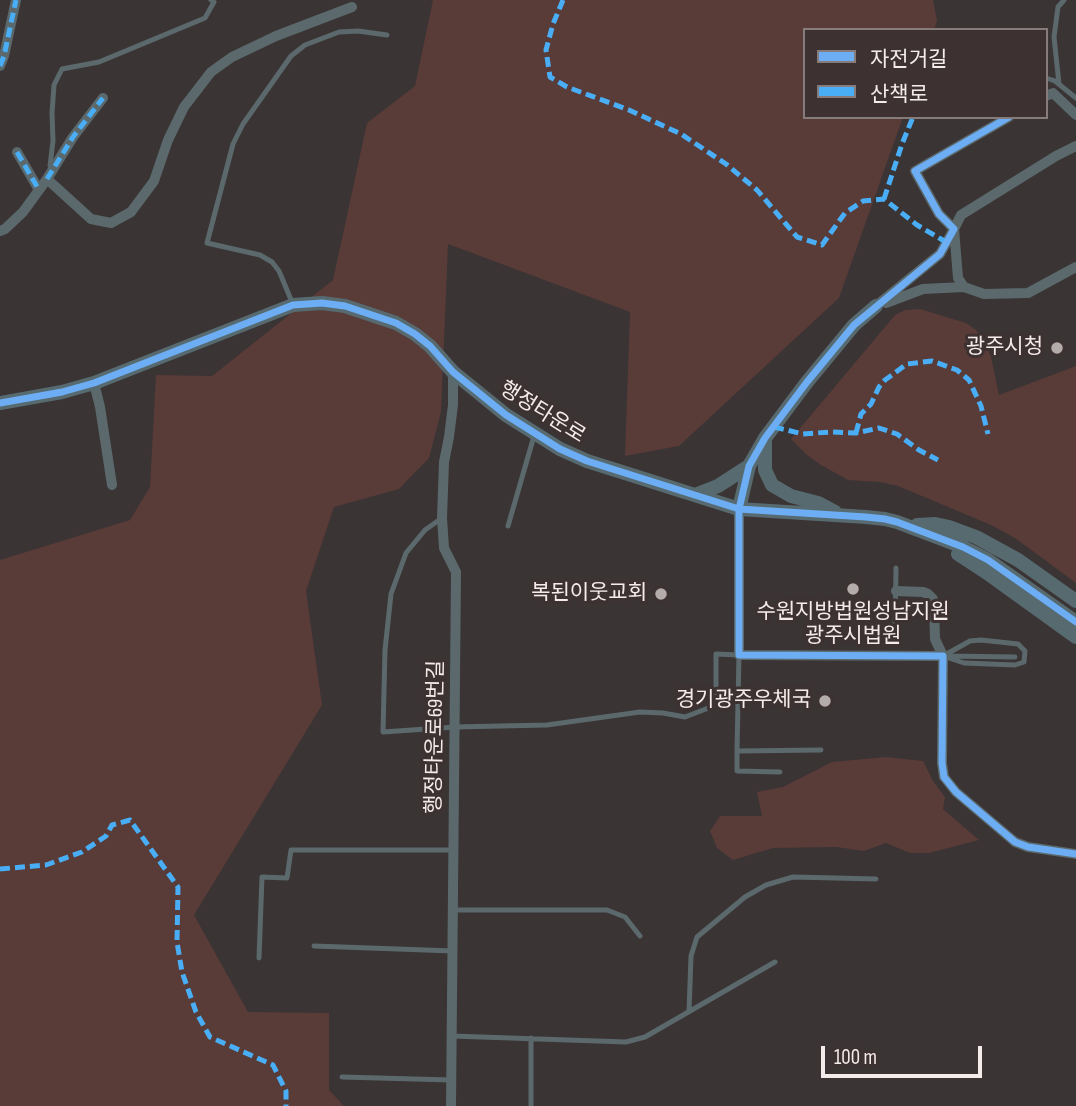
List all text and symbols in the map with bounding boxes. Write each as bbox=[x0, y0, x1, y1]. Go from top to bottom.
legend bbox=[803, 28, 1048, 119]
text: 자전거길 bbox=[870, 47, 947, 72]
text: 산책로 bbox=[870, 82, 928, 107]
place label: 광주시청 bbox=[966, 335, 1043, 361]
marker: 광주시청 bbox=[1049, 340, 1065, 356]
street label: 행정타운로 bbox=[494, 377, 590, 449]
place label: 복된이웃교회 bbox=[531, 581, 647, 607]
marker: 수원지방법원성남지원 광주시법원 bbox=[845, 581, 861, 597]
marker: 복된이웃교회 bbox=[653, 586, 669, 602]
place label: 수원지방법원성남지원 광주시법원 bbox=[756, 600, 950, 650]
street label: 행정타운로69번길 bbox=[422, 660, 450, 814]
place label: 경기광주우체국 bbox=[676, 688, 811, 714]
marker: 경기광주우체국 bbox=[817, 693, 833, 709]
scale bar bbox=[824, 1032, 985, 1076]
text: 100 m bbox=[834, 1045, 877, 1070]

